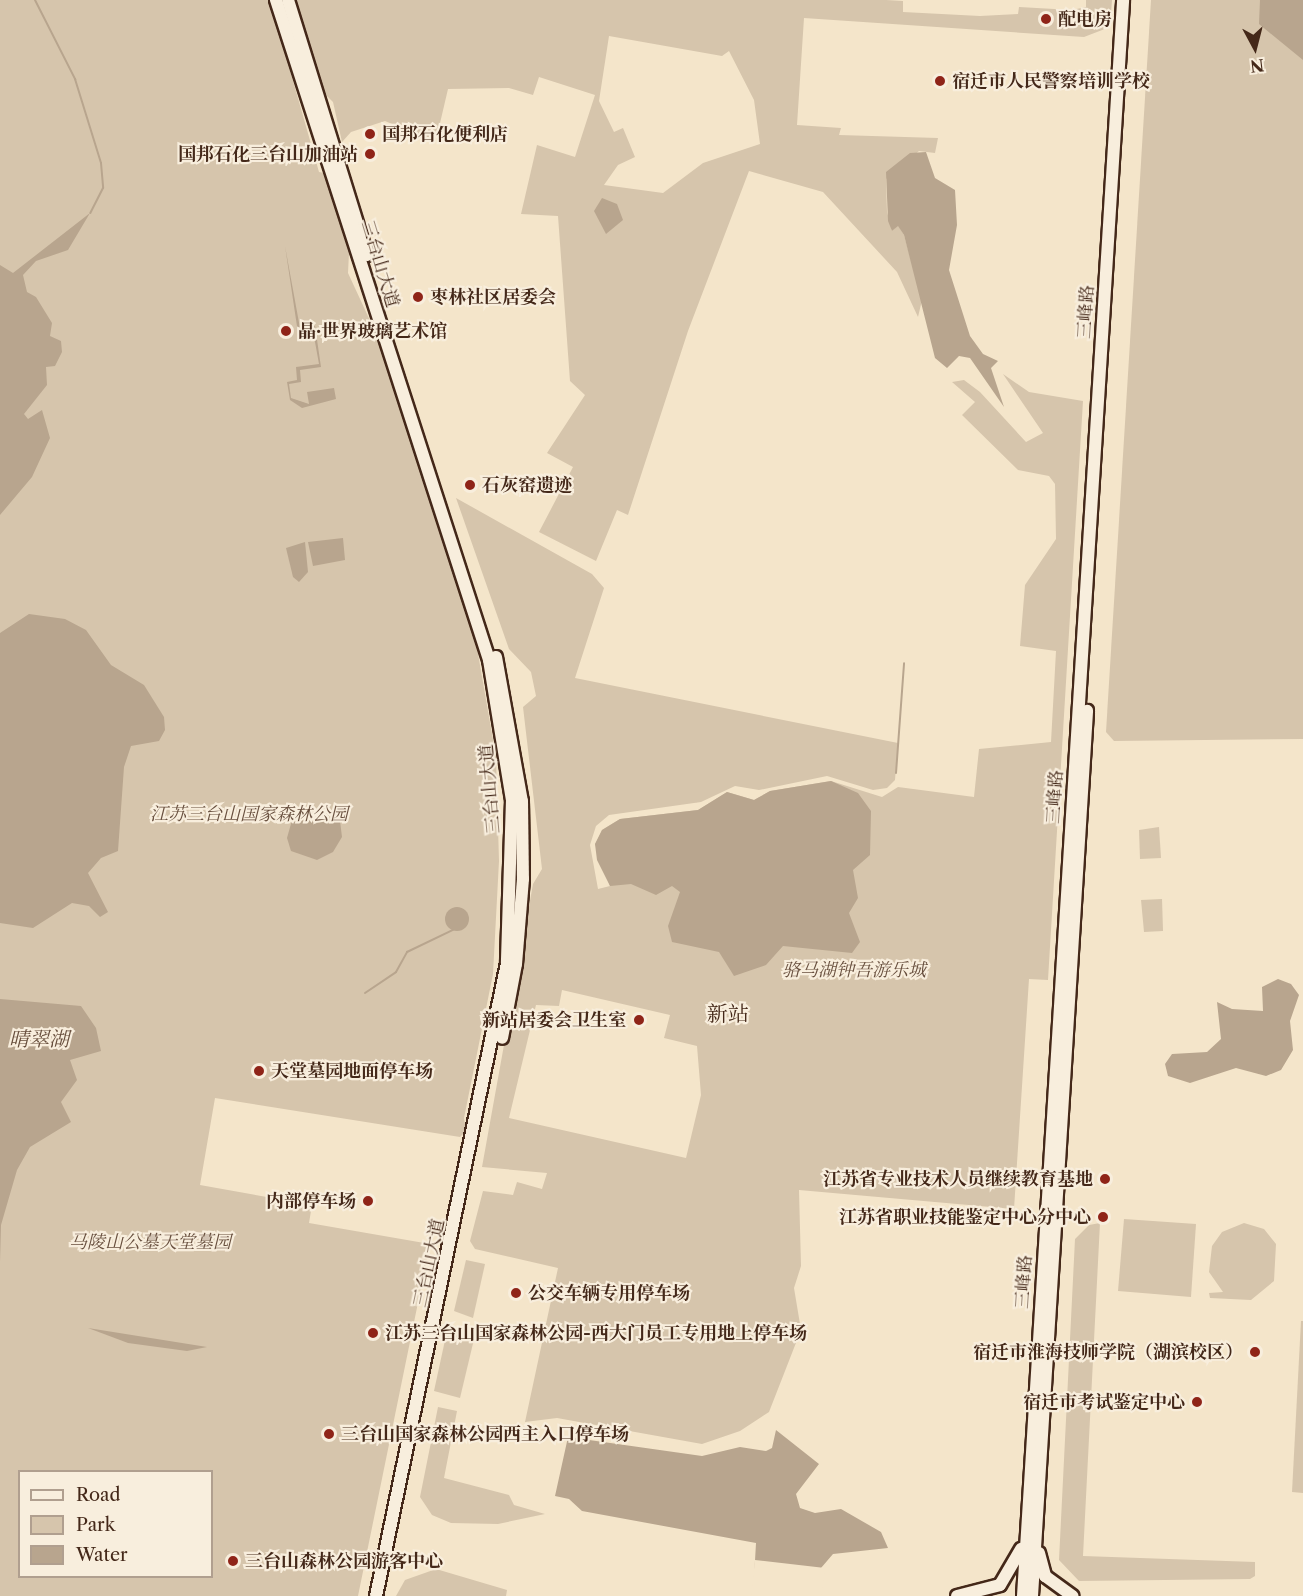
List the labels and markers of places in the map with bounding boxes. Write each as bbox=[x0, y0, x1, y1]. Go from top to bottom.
place label: 配电房 bbox=[1058, 8, 1112, 30]
marker: 配电房 bbox=[1039, 12, 1053, 26]
place label: 宿迁市人民警察培训学校 bbox=[952, 70, 1150, 92]
marker: 宿迁市人民警察培训学校 bbox=[933, 74, 947, 88]
place label: 国邦石化便利店 bbox=[382, 123, 508, 145]
marker: 国邦石化便利店 bbox=[363, 127, 377, 141]
place label: 国邦石化三台山加油站 bbox=[178, 143, 358, 165]
marker: 国邦石化三台山加油站 bbox=[363, 147, 377, 161]
place label: 枣林社区居委会 bbox=[430, 286, 556, 308]
marker: 枣林社区居委会 bbox=[411, 290, 425, 304]
place label: 晶·世界玻璃艺术馆 bbox=[298, 320, 447, 342]
marker: 晶·世界玻璃艺术馆 bbox=[279, 324, 293, 338]
place label: 石灰窑遗迹 bbox=[482, 474, 572, 496]
marker: 石灰窑遗迹 bbox=[463, 478, 477, 492]
place label: 新站居委会卫生室 bbox=[482, 1009, 626, 1031]
marker: 新站居委会卫生室 bbox=[630, 1011, 648, 1029]
place label: 天堂墓园地面停车场 bbox=[271, 1060, 433, 1082]
marker: 天堂墓园地面停车场 bbox=[252, 1064, 266, 1078]
place label: 江苏省专业技术人员继续教育基地 bbox=[823, 1168, 1093, 1190]
marker: 江苏省专业技术人员继续教育基地 bbox=[1098, 1172, 1112, 1186]
place label: 内部停车场 bbox=[266, 1190, 356, 1212]
marker: 内部停车场 bbox=[361, 1194, 375, 1208]
place label: 江苏省职业技能鉴定中心分中心 bbox=[839, 1206, 1091, 1228]
marker: 江苏省职业技能鉴定中心分中心 bbox=[1096, 1210, 1110, 1224]
place label: 公交车辆专用停车场 bbox=[528, 1282, 690, 1304]
marker: 公交车辆专用停车场 bbox=[509, 1286, 523, 1300]
place label: 江苏三台山国家森林公园-西大门员工专用地上停车场 bbox=[385, 1322, 807, 1344]
marker: 江苏三台山国家森林公园-西大门员工专用地上停车场 bbox=[366, 1326, 380, 1340]
place label: 宿迁市淮海技师学院（湖滨校区） bbox=[973, 1341, 1243, 1363]
marker: 宿迁市淮海技师学院（湖滨校区） bbox=[1248, 1345, 1262, 1359]
place label: 宿迁市考试鉴定中心 bbox=[1023, 1391, 1185, 1413]
marker: 宿迁市考试鉴定中心 bbox=[1190, 1395, 1204, 1409]
place label: 三台山国家森林公园西主入口停车场 bbox=[341, 1423, 629, 1445]
marker: 三台山国家森林公园西主入口停车场 bbox=[322, 1427, 336, 1441]
place label: 三台山森林公园游客中心 bbox=[245, 1550, 443, 1572]
marker: 三台山森林公园游客中心 bbox=[226, 1554, 240, 1568]

